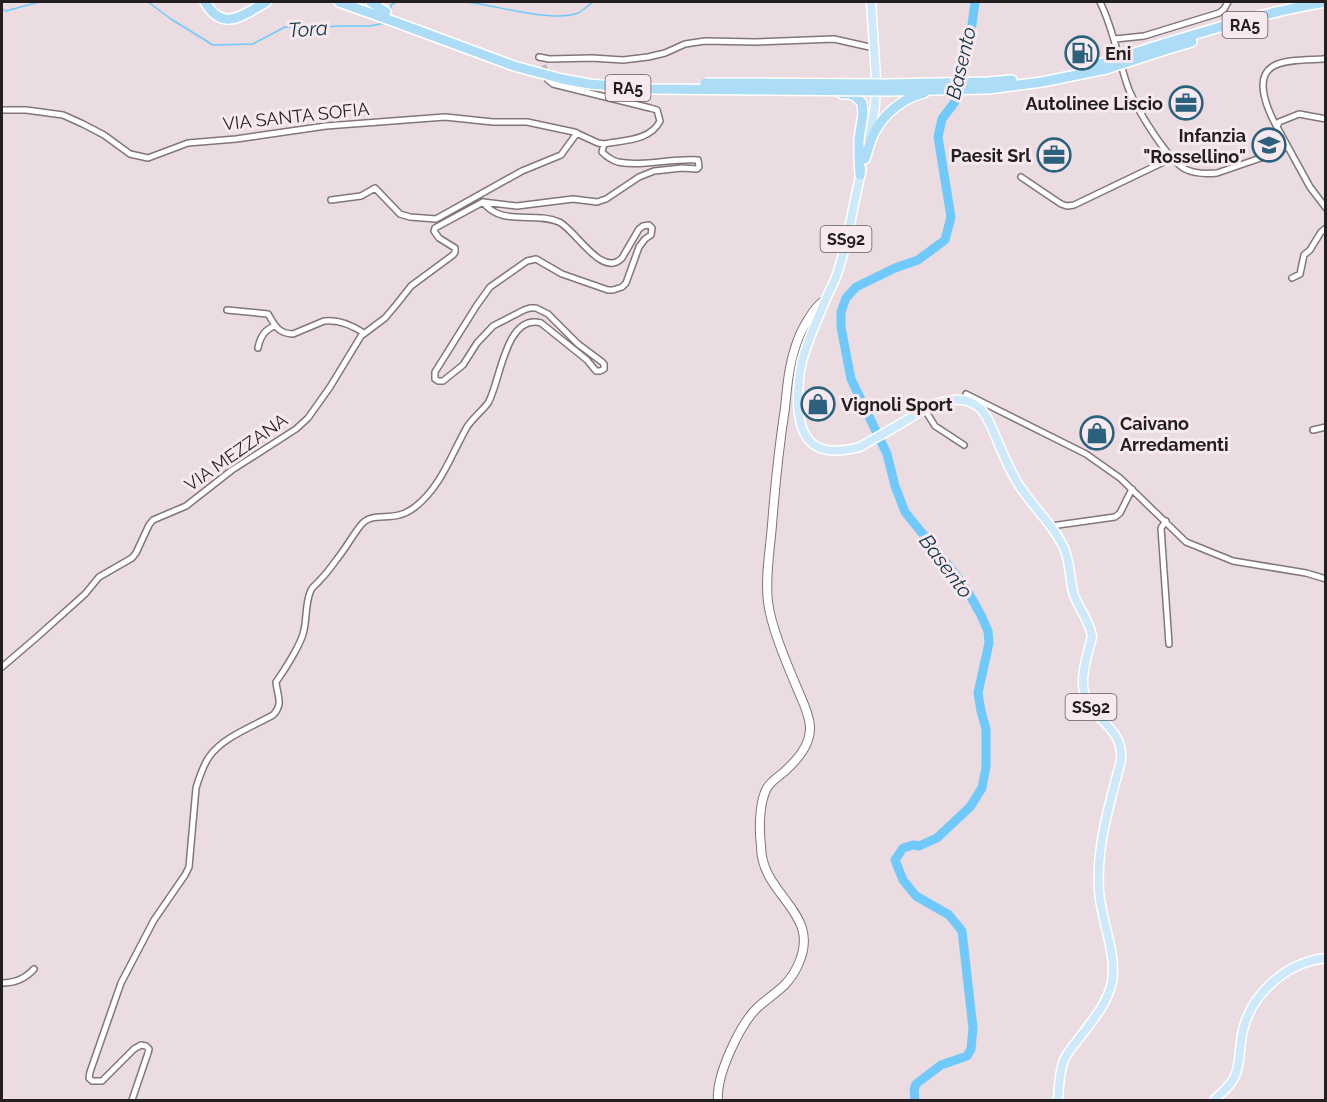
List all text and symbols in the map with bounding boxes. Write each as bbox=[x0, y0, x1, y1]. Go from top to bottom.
road number: RA5 bbox=[1222, 12, 1268, 38]
water label: Tora bbox=[287, 16, 329, 42]
water label: Basento bbox=[941, 24, 981, 102]
fuel station icon: Eni bbox=[1064, 35, 1100, 71]
place label: Eni bbox=[1105, 43, 1131, 64]
road number: RA5 bbox=[606, 75, 650, 101]
office icon: Autolinee Liscio bbox=[1168, 85, 1204, 121]
place label: Autolinee Liscio bbox=[1026, 93, 1163, 114]
street label: VIA SANTA SOFIA bbox=[222, 98, 370, 134]
place label: Infanzia "Rossellino" bbox=[1143, 125, 1246, 167]
school or university icon: Infanzia "Rossellino" bbox=[1251, 127, 1287, 163]
office icon: Paesit Srl bbox=[1036, 137, 1072, 173]
place label: Paesit Srl bbox=[950, 145, 1031, 166]
road number: SS92 bbox=[820, 226, 872, 252]
shop icon: Vignoli Sport bbox=[800, 386, 836, 422]
place label: Vignoli Sport bbox=[841, 394, 953, 415]
street label: VIA MEZZANA bbox=[181, 409, 291, 495]
place label: Caivano Arredamenti bbox=[1120, 413, 1229, 455]
shop icon: Caivano Arredamenti bbox=[1079, 415, 1115, 451]
water label: Basento bbox=[914, 529, 978, 603]
road number: SS92 bbox=[1066, 694, 1116, 720]

